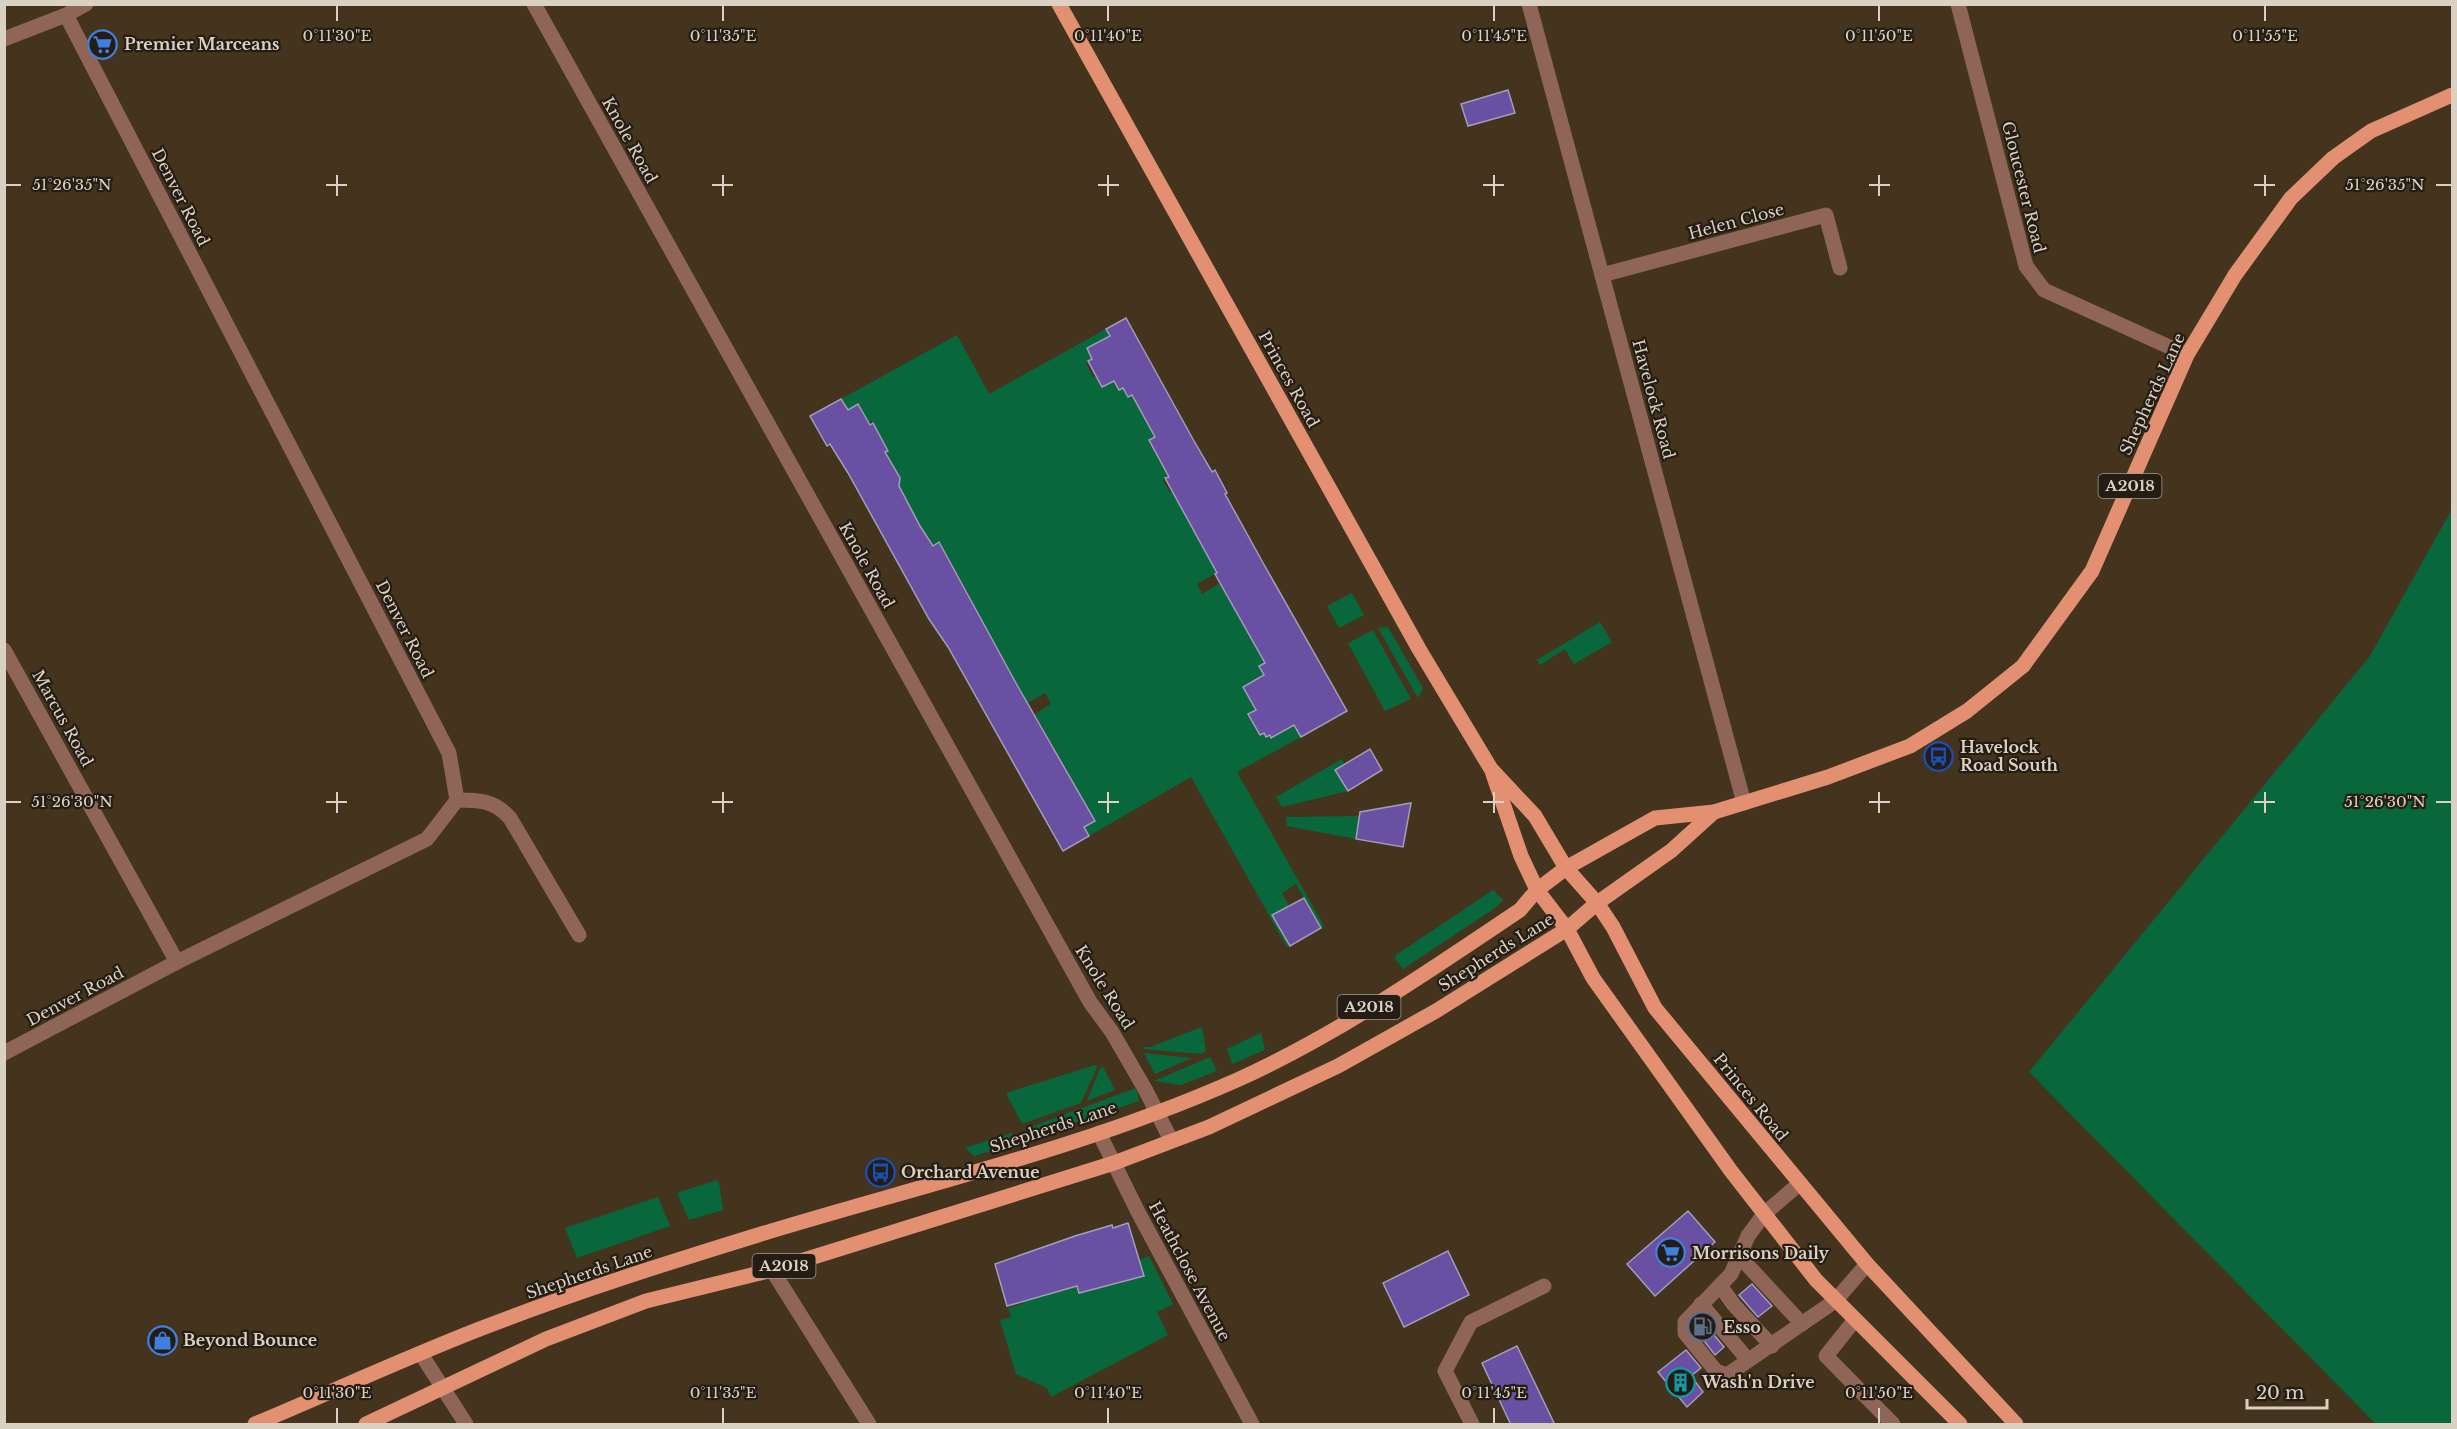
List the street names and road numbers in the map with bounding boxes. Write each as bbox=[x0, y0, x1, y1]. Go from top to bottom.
street label: Knole Road bbox=[598, 93, 662, 187]
street label: Gloucester Road bbox=[1998, 119, 2050, 255]
street label: Denver Road bbox=[148, 145, 214, 249]
street label: Helen Close bbox=[1686, 199, 1786, 243]
street label: Princes Road bbox=[1254, 327, 1324, 431]
street label: Shepherds Lane bbox=[2115, 330, 2189, 458]
street label: Havelock Road bbox=[1628, 337, 1680, 461]
road number: A2018 bbox=[2098, 474, 2162, 498]
street label: Knole Road bbox=[835, 518, 899, 612]
street label: Denver Road bbox=[372, 577, 438, 681]
street label: Marcus Road bbox=[28, 666, 98, 770]
street label: Shepherds Lane bbox=[1435, 908, 1557, 996]
street label: Knole Road bbox=[1071, 941, 1139, 1033]
street label: Denver Road bbox=[23, 962, 127, 1030]
road number: A2018 bbox=[1338, 995, 1400, 1019]
street label: Princes Road bbox=[1709, 1049, 1793, 1145]
street label: Shepherds Lane bbox=[987, 1097, 1119, 1157]
street label: Heathclose Avenue bbox=[1145, 1198, 1235, 1344]
street label: Shepherds Lane bbox=[523, 1241, 655, 1303]
road number: A2018 bbox=[752, 1254, 816, 1278]

